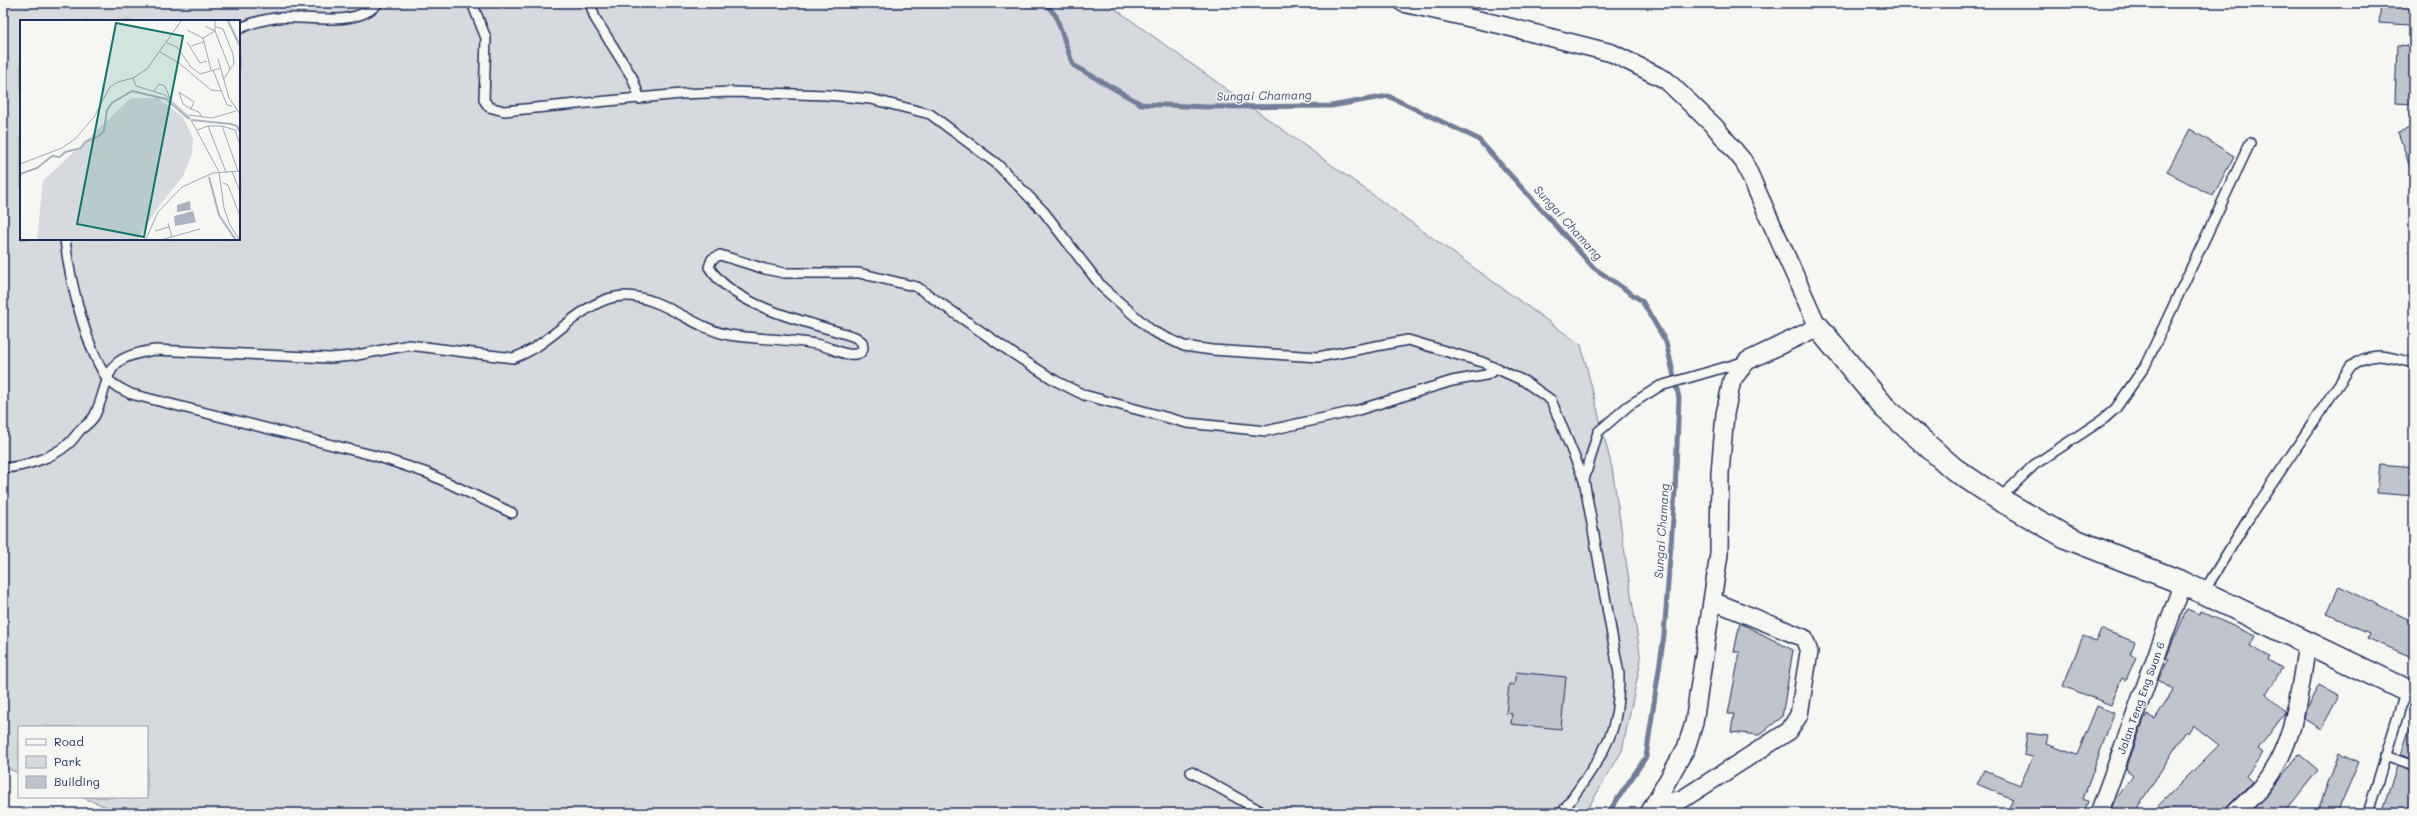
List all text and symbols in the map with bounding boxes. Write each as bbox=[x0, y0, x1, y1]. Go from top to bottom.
inset map bbox=[20, 20, 240, 240]
water label: Sungai Chamang bbox=[1216, 86, 1312, 104]
water label: Sungai Chamang bbox=[1531, 182, 1607, 263]
water label: Sungai Chamang bbox=[1650, 483, 1672, 579]
street label: Jalan Teng Eng Suan 6 bbox=[2113, 640, 2168, 756]
legend bbox=[18, 726, 148, 798]
text: Road bbox=[54, 733, 84, 749]
text: Park bbox=[54, 753, 81, 769]
text: Building bbox=[54, 773, 100, 789]

